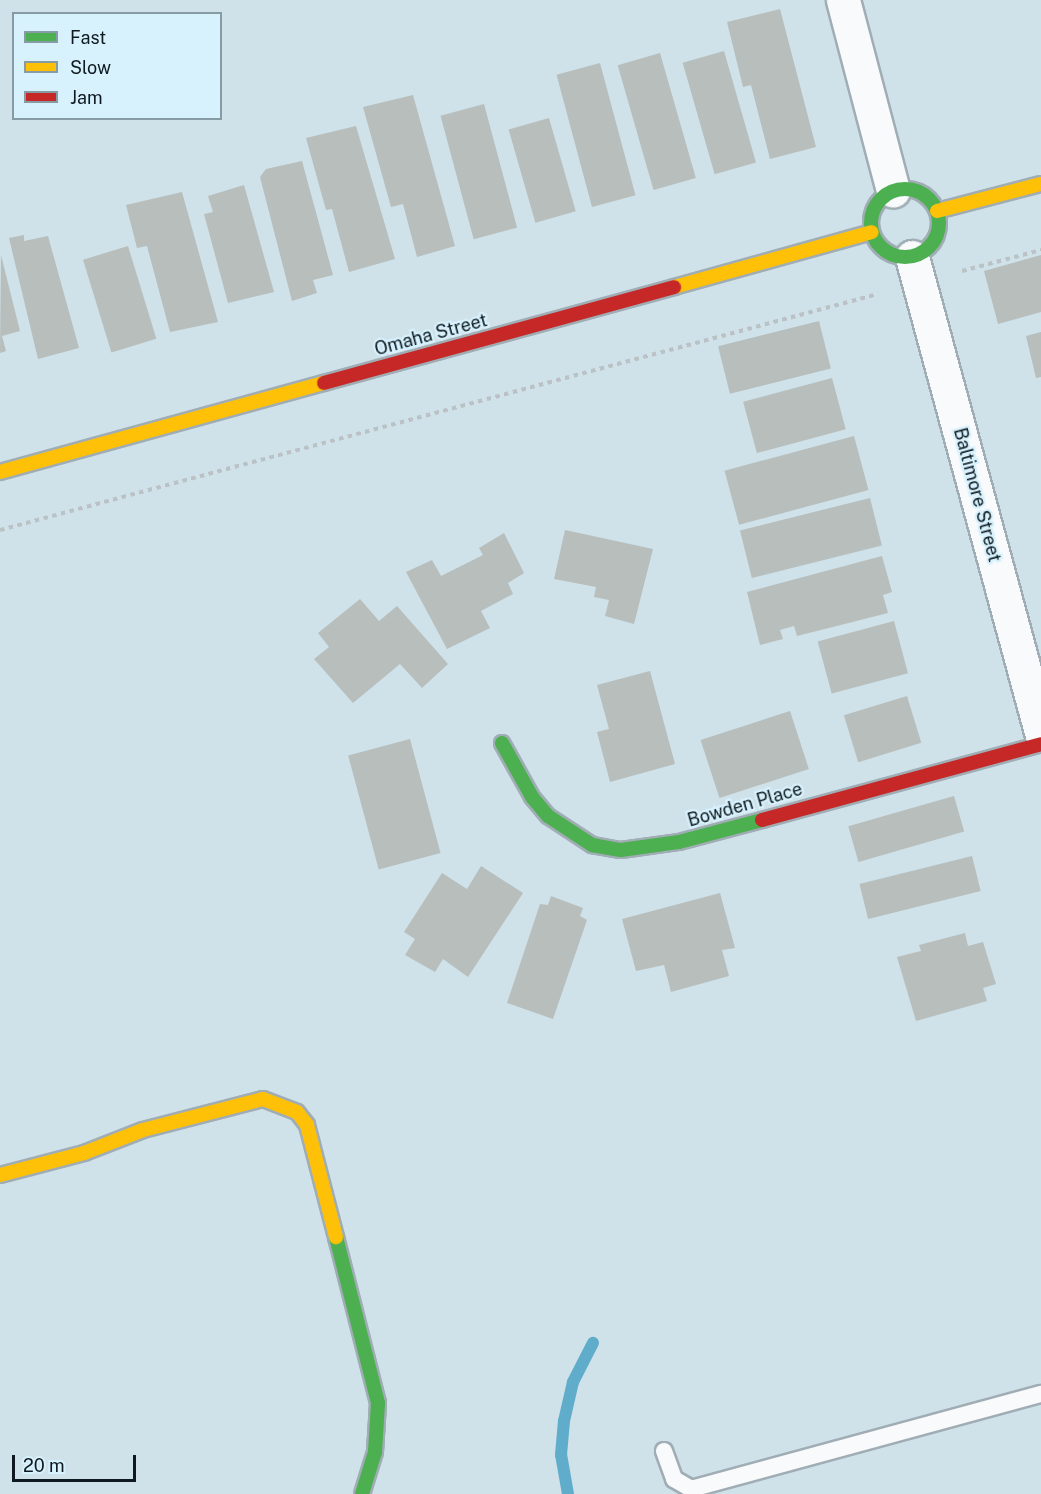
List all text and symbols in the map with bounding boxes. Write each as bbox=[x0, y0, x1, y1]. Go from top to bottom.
legend bbox=[12, 12, 222, 120]
text: Fast bbox=[70, 27, 106, 48]
text: Slow bbox=[70, 57, 111, 78]
text: Jam bbox=[70, 87, 103, 108]
street label: Omaha Street bbox=[372, 310, 490, 360]
street label: Baltimore Street bbox=[949, 425, 1005, 565]
street label: Bowden Place bbox=[685, 778, 805, 832]
scale bar bbox=[15, 1443, 140, 1481]
text: 20 m bbox=[23, 1455, 65, 1476]

